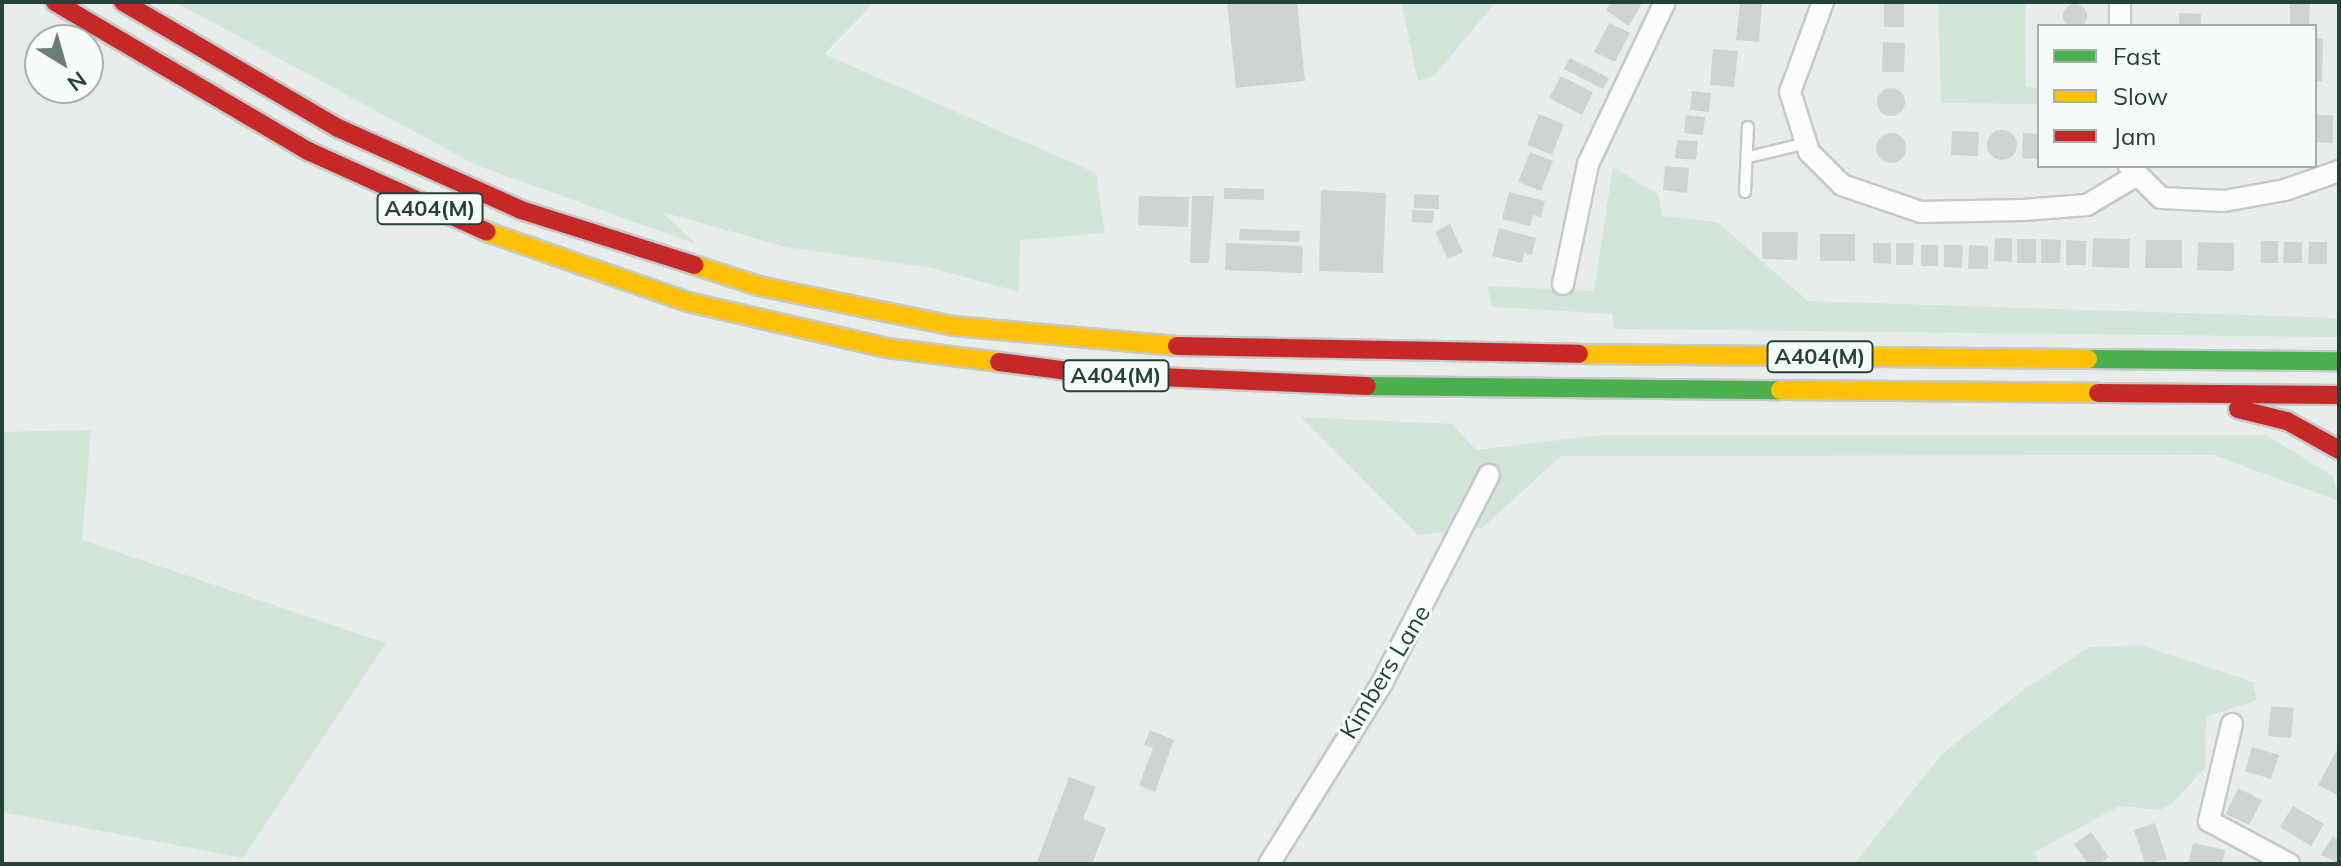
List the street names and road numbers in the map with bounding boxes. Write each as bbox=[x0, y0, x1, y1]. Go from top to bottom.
road number: A404(M) bbox=[376, 191, 484, 227]
road number: A404(M) bbox=[1766, 339, 1874, 375]
road number: A404(M) bbox=[1062, 358, 1170, 394]
street label: Kimbers Lane bbox=[1334, 600, 1436, 744]

